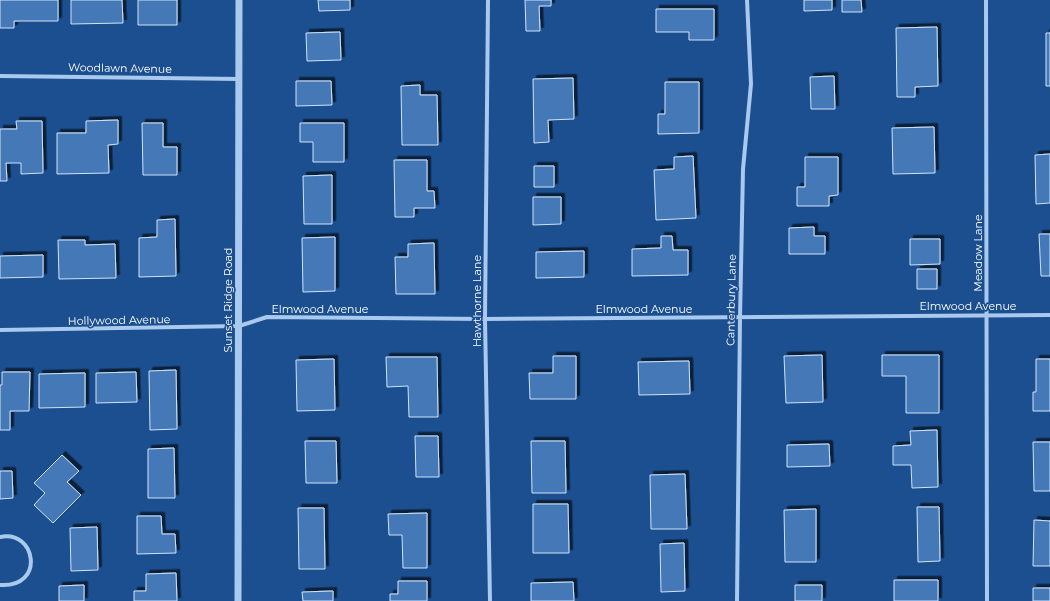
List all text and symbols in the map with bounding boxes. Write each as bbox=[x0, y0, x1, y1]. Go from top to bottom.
street label: Woodlawn Avenue bbox=[68, 60, 172, 76]
street label: Meadow Lane bbox=[971, 214, 985, 292]
street label: Sunset Ridge Road bbox=[221, 247, 235, 353]
street label: Canterbury Lane bbox=[723, 254, 739, 346]
street label: Hawthorne Lane bbox=[470, 255, 484, 347]
street label: Elmwood Avenue bbox=[919, 299, 1017, 313]
street label: Elmwood Avenue bbox=[271, 302, 369, 316]
street label: Elmwood Avenue bbox=[595, 302, 693, 316]
street label: Hollywood Avenue bbox=[67, 312, 171, 328]

